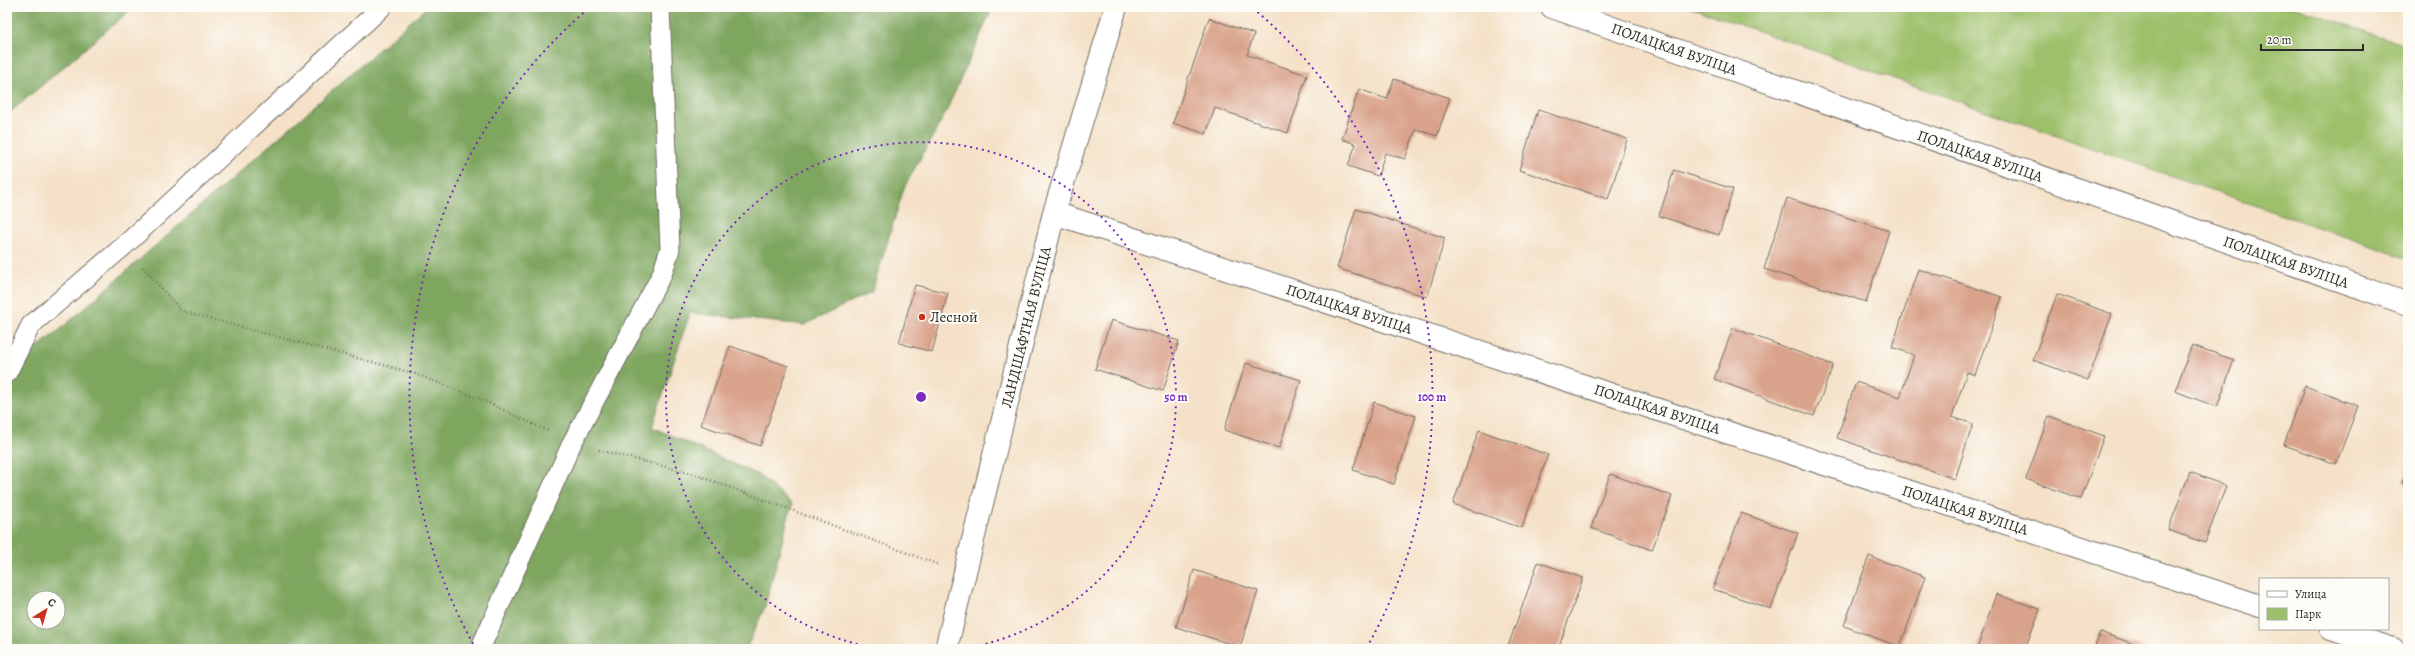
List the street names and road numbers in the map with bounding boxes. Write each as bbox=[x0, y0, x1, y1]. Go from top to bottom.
street label: ПОЛАЦКАЯ ВУЛІЦА bbox=[1609, 18, 1740, 80]
street label: ПОЛАЦКАЯ ВУЛІЦА bbox=[1915, 125, 2046, 187]
street label: ПОЛАЦКАЯ ВУЛІЦА bbox=[2221, 231, 2352, 293]
street label: ЛАНДШАФТНАЯ ВУЛІЦА bbox=[996, 244, 1056, 410]
street label: ПОЛАЦКАЯ ВУЛІЦА bbox=[1283, 279, 1415, 339]
street label: ПОЛАЦКАЯ ВУЛІЦА bbox=[1591, 379, 1723, 439]
street label: ПОЛАЦКАЯ ВУЛІЦА bbox=[1899, 480, 2031, 540]

